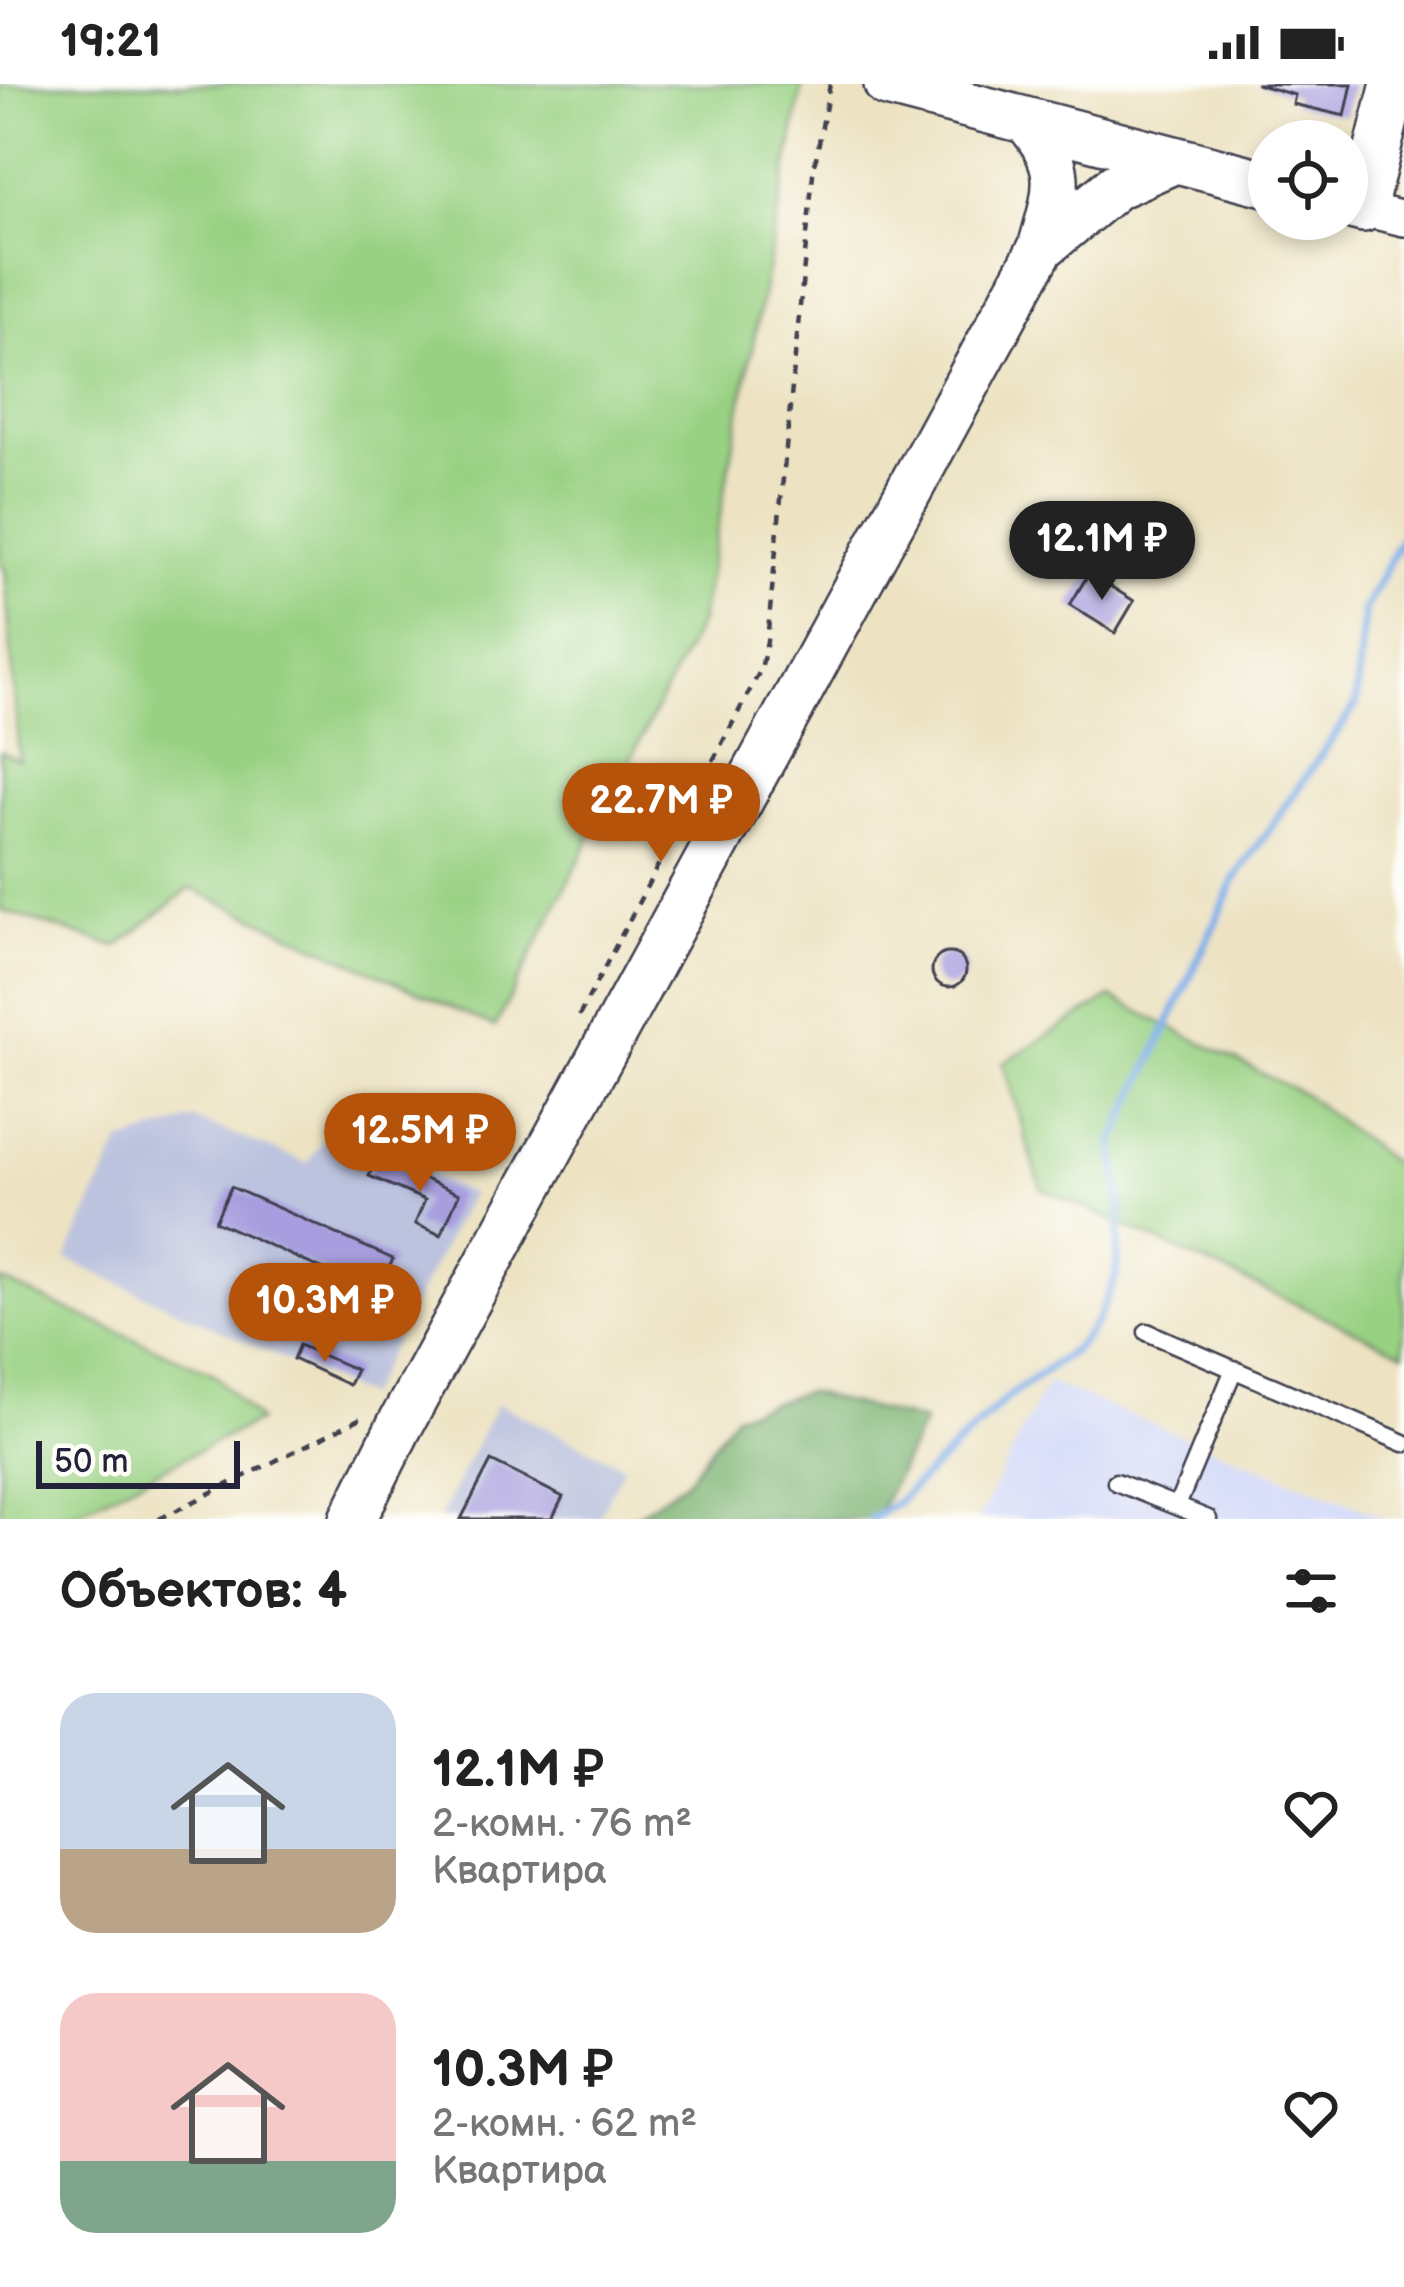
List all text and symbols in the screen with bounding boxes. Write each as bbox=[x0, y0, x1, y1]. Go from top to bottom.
text: 19:21 bbox=[60, 15, 161, 70]
map controls bbox=[1248, 120, 1368, 240]
button: locate bbox=[1248, 120, 1368, 240]
pin: 12.1M ₽ bbox=[991, 501, 1213, 603]
text: 12.1M ₽ bbox=[1036, 516, 1168, 563]
pin: 22.7M ₽ bbox=[550, 763, 772, 865]
text: 22.7M ₽ bbox=[589, 778, 733, 825]
pin: 12.5M ₽ bbox=[309, 1093, 531, 1195]
text: 12.5M ₽ bbox=[351, 1108, 489, 1155]
pin: 10.3M ₽ bbox=[214, 1263, 436, 1365]
text: 10.3M ₽ bbox=[256, 1278, 394, 1325]
scale bar bbox=[36, 1435, 240, 1488]
text: 50 m bbox=[54, 1442, 129, 1482]
icon: filters bbox=[1278, 1558, 1344, 1624]
text: Объектов: 4 bbox=[60, 1561, 347, 1622]
text: 12.1M ₽ bbox=[432, 1740, 604, 1801]
icon: home bbox=[156, 1741, 300, 1885]
icon: heart bbox=[1278, 1780, 1344, 1846]
text: 2-комн. · 76 m² bbox=[432, 1801, 692, 1848]
text: Квартира bbox=[432, 1848, 607, 1895]
text: 10.3M ₽ bbox=[432, 2040, 614, 2101]
icon: home bbox=[156, 2041, 300, 2185]
icon: heart bbox=[1278, 2080, 1344, 2146]
text: 2-комн. · 62 m² bbox=[432, 2101, 697, 2148]
text: Квартира bbox=[432, 2148, 607, 2195]

